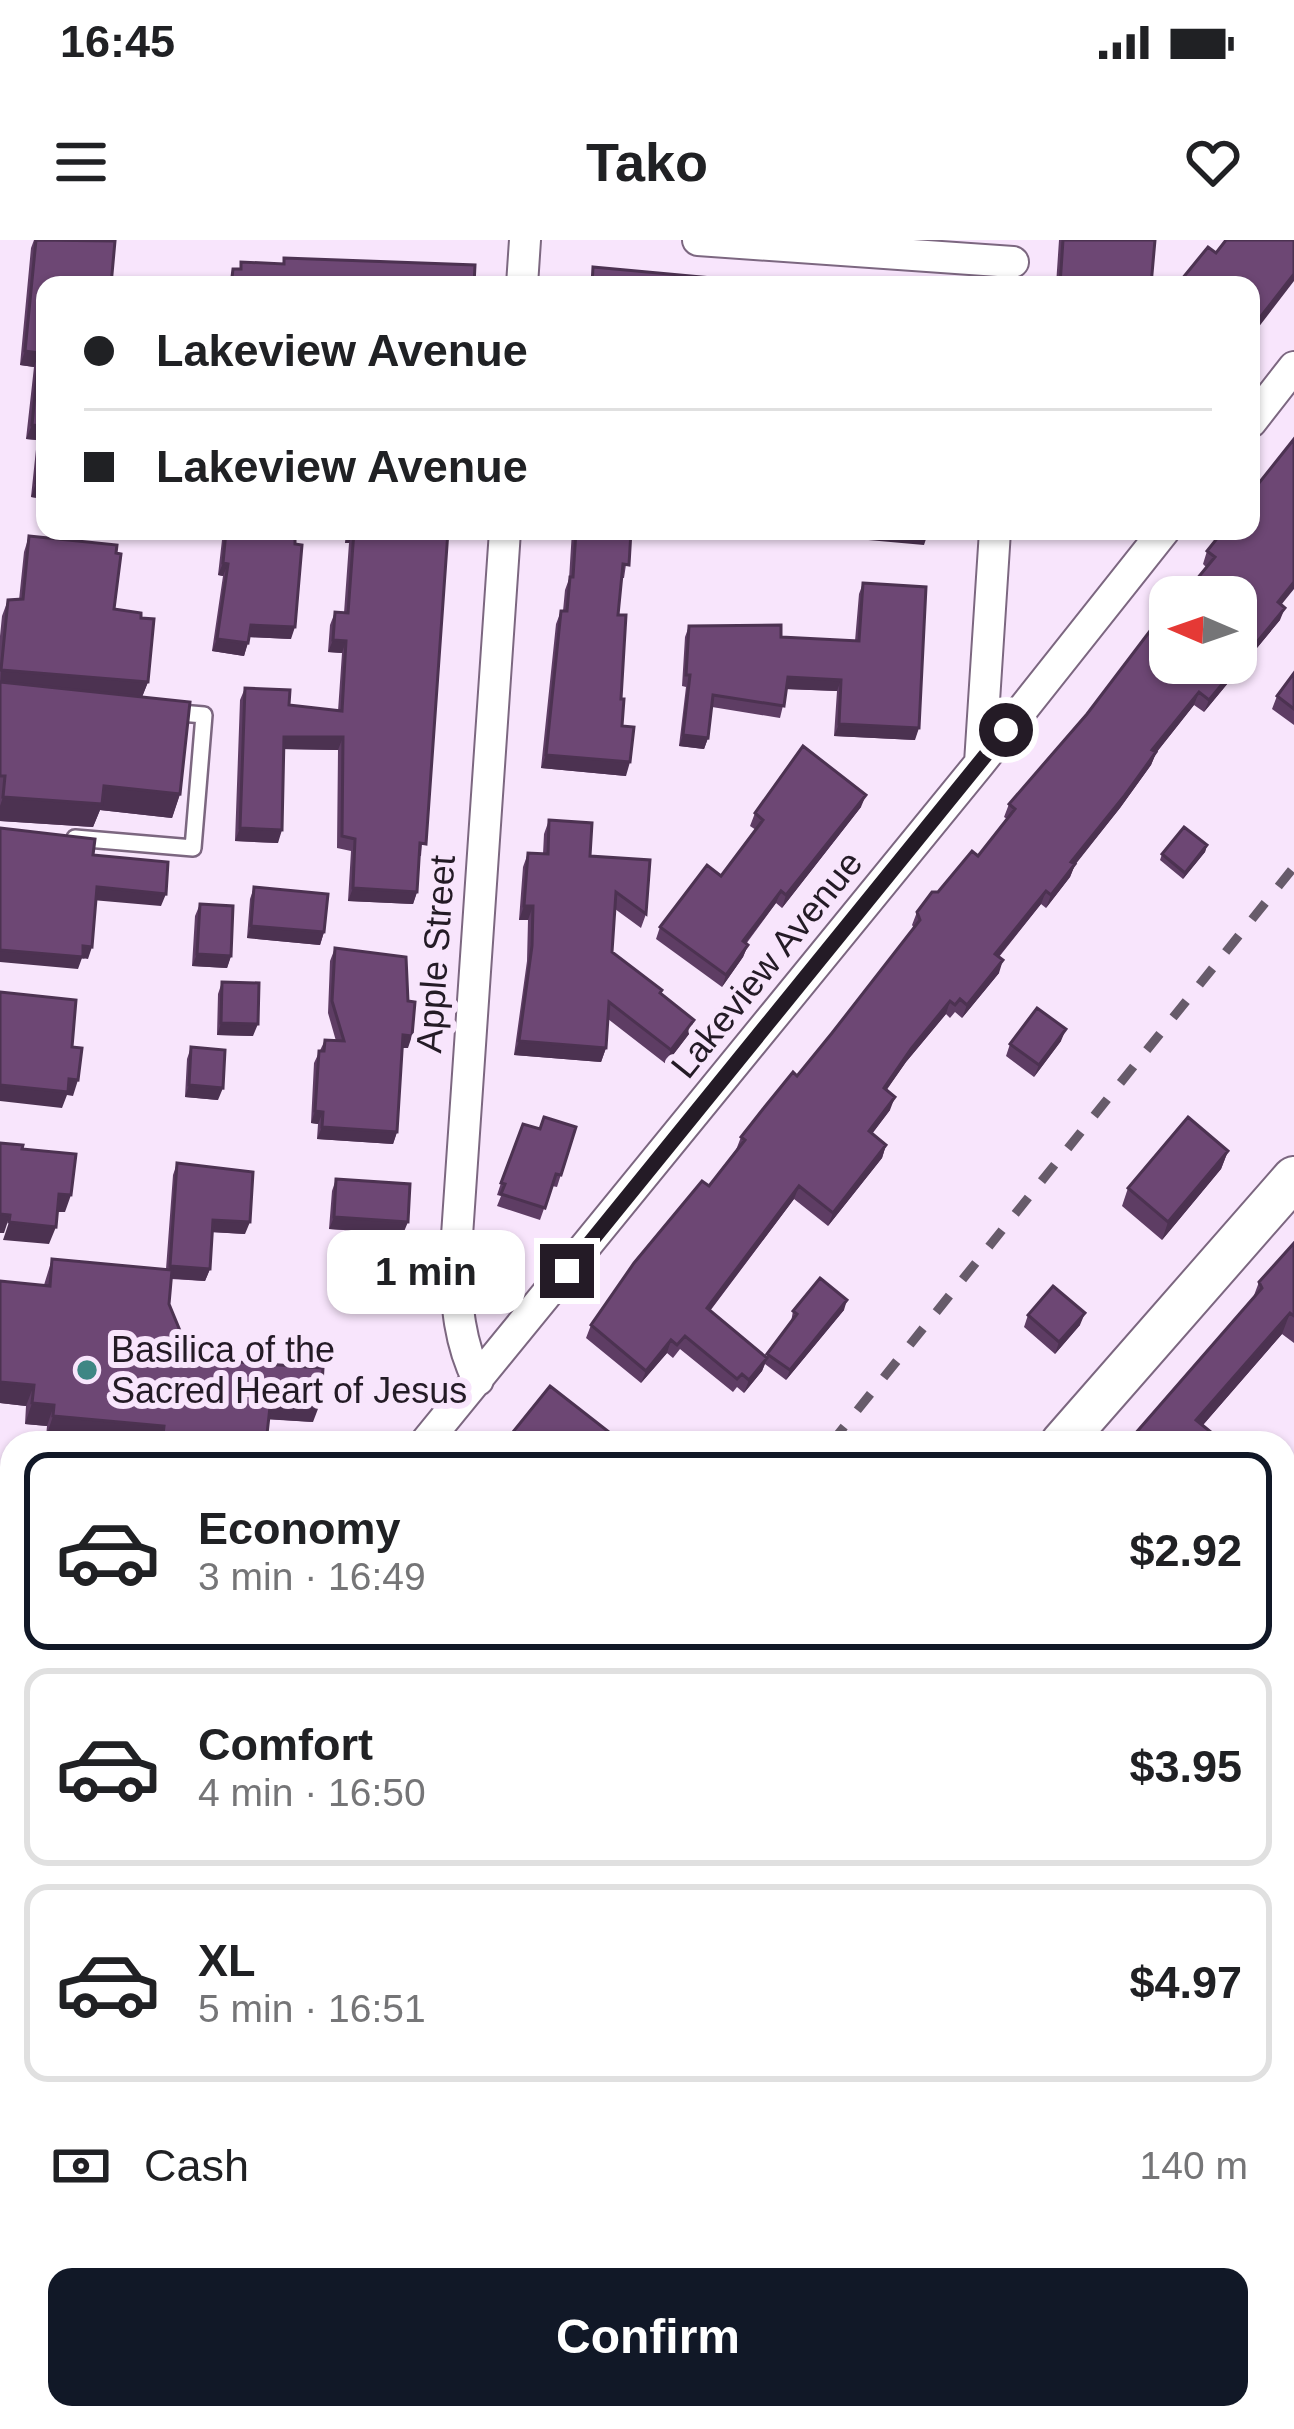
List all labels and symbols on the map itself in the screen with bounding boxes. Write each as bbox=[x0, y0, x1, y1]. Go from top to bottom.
north arrow bbox=[1149, 576, 1257, 684]
route start bbox=[979, 703, 1033, 757]
street label: Lakeview Avenue bbox=[662, 843, 870, 1086]
street label: Apple Street bbox=[408, 854, 463, 1054]
callout: 1 min bbox=[327, 1229, 525, 1313]
route end bbox=[540, 1244, 594, 1298]
place label: Basilica of the Sacred Heart of Jesus bbox=[111, 1329, 467, 1411]
marker: Basilica of the Sacred Heart of Jesus bbox=[74, 1357, 100, 1383]

